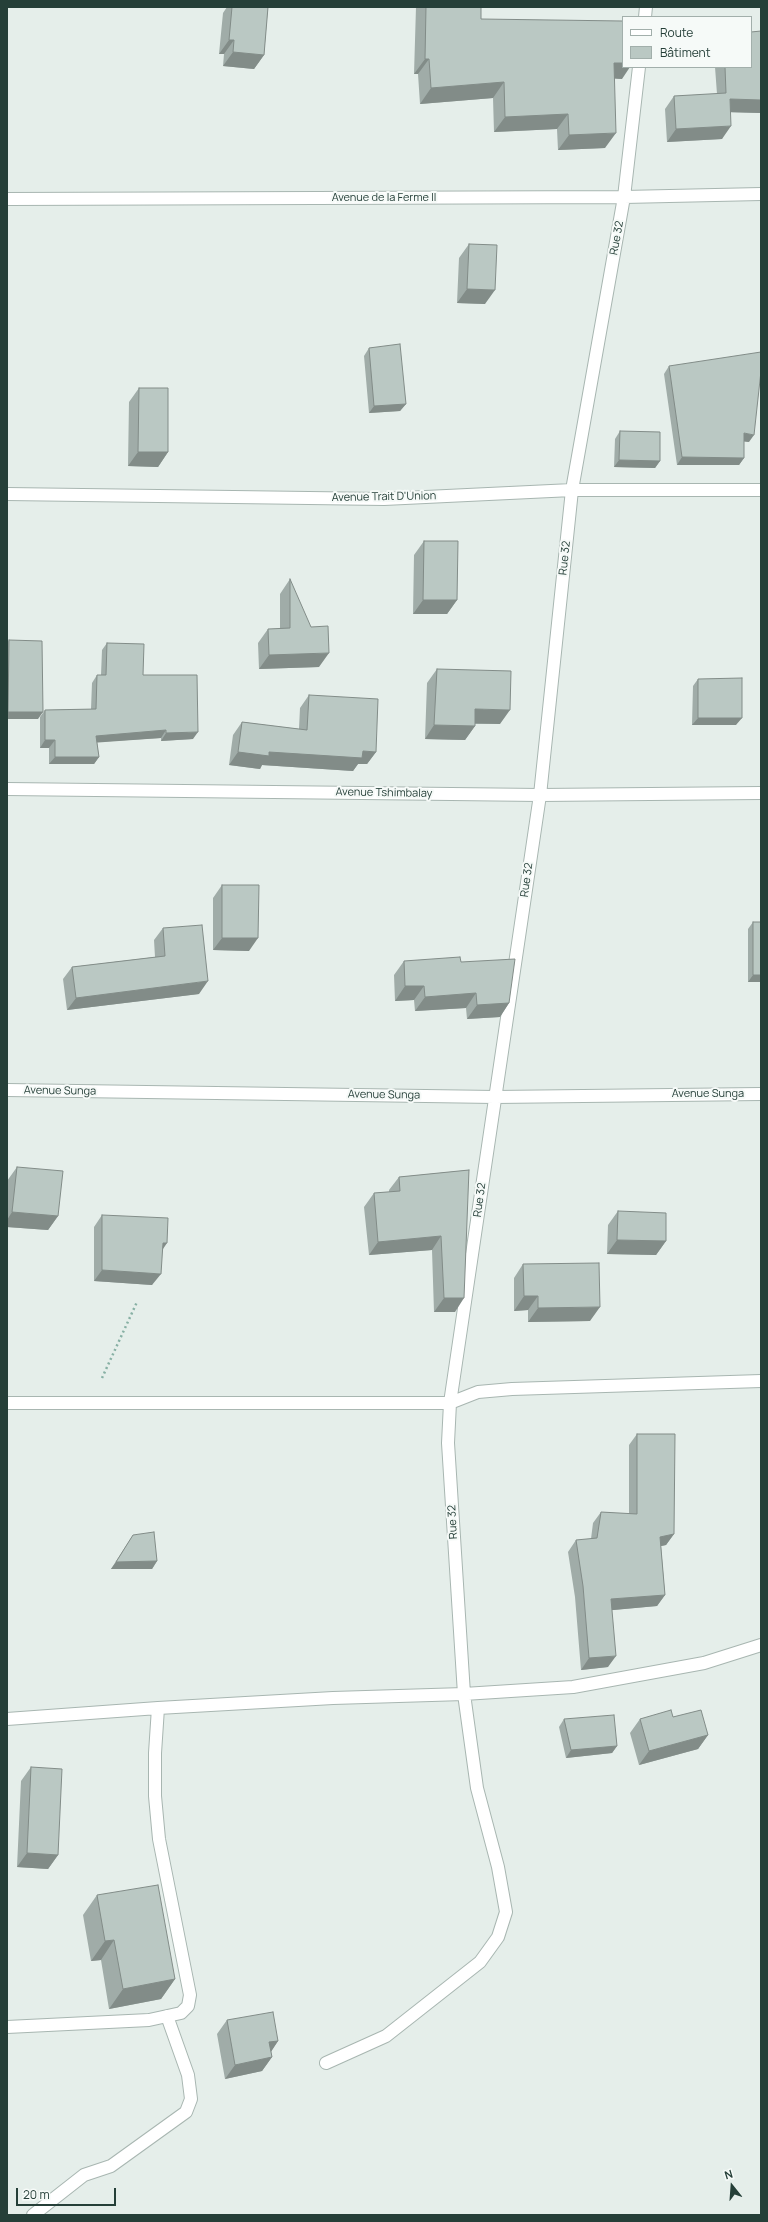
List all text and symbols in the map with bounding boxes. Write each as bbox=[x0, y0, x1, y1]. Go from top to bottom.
legend bbox=[622, 16, 752, 68]
text: Route bbox=[660, 24, 693, 41]
text: Bâtiment bbox=[660, 44, 711, 61]
street label: Avenue de la Ferme II bbox=[332, 191, 436, 205]
street label: Rue 32 bbox=[608, 220, 626, 256]
street label: Avenue Trait D'Union bbox=[332, 489, 436, 505]
street label: Rue 32 bbox=[557, 540, 573, 576]
street label: Avenue Tshimbalay bbox=[336, 786, 432, 800]
street label: Rue 32 bbox=[518, 862, 536, 898]
street label: Avenue Sunga bbox=[24, 1084, 96, 1098]
street label: Avenue Sunga bbox=[672, 1087, 744, 1101]
street label: Avenue Sunga bbox=[348, 1088, 420, 1102]
street label: Rue 32 bbox=[471, 1182, 489, 1218]
street label: Rue 32 bbox=[446, 1504, 460, 1540]
north arrow bbox=[712, 2166, 752, 2206]
text: N bbox=[722, 2166, 734, 2182]
scale bar bbox=[18, 2180, 118, 2206]
text: 20 m bbox=[23, 2186, 50, 2203]

